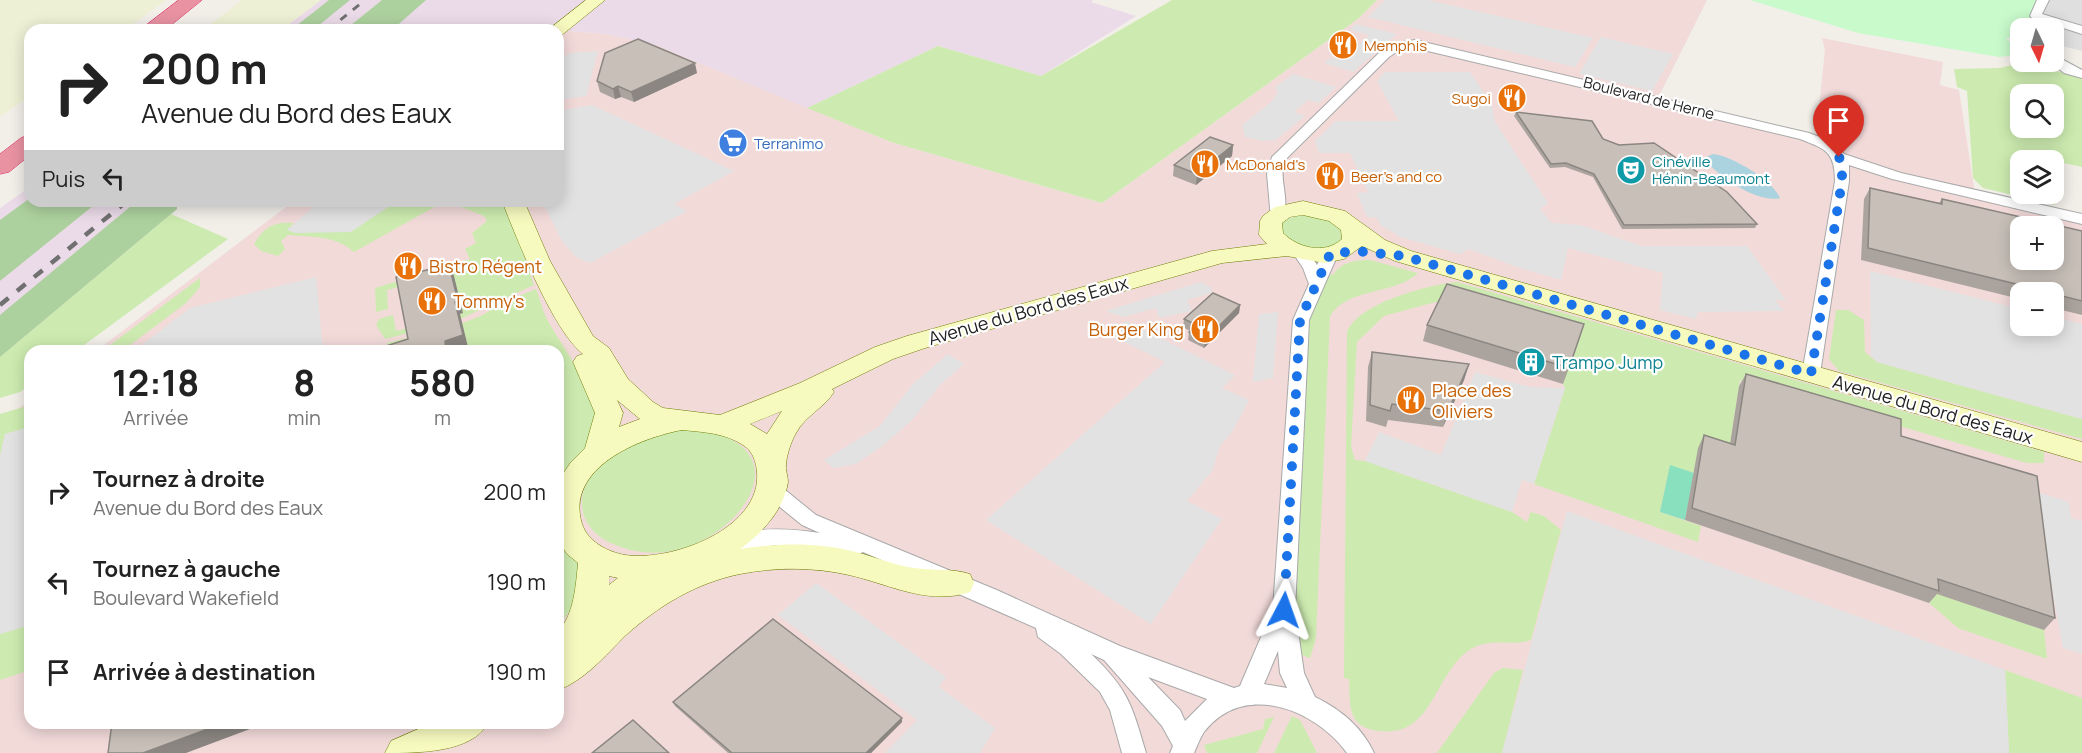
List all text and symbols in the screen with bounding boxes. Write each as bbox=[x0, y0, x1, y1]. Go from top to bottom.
north arrow bbox=[2010, 18, 2064, 72]
map controls bbox=[2010, 18, 2064, 336]
restaurant icon: Memphis bbox=[1327, 29, 1359, 61]
place label: Memphis bbox=[1364, 35, 1427, 56]
text: 200 m bbox=[141, 39, 267, 97]
icon: right bbox=[42, 48, 120, 126]
street label: Boulevard de Herne bbox=[1581, 72, 1717, 124]
restaurant icon: Sugoi bbox=[1496, 82, 1528, 114]
button: search bbox=[2010, 84, 2064, 138]
place label: Sugoi bbox=[1452, 88, 1491, 109]
text: Avenue du Bord des Eaux bbox=[141, 94, 452, 131]
pin bbox=[1813, 95, 1864, 157]
icon: arrive bbox=[1822, 104, 1855, 137]
supermarket icon: Terranimo bbox=[717, 127, 749, 159]
place label: Terranimo bbox=[754, 133, 823, 154]
restaurant icon: McDonald's bbox=[1189, 148, 1221, 180]
button: layers bbox=[2010, 150, 2064, 204]
place label: Cinéville Hénin-Beaumont bbox=[1652, 151, 1770, 189]
place label: McDonald's bbox=[1226, 154, 1305, 175]
theatre icon: Cinéville Hénin-Beaumont bbox=[1615, 154, 1647, 186]
restaurant icon: Beer's and co bbox=[1314, 160, 1346, 192]
icon: left bbox=[97, 162, 130, 195]
text: Puis bbox=[42, 164, 85, 194]
place label: Beer's and co bbox=[1351, 166, 1442, 187]
button: + bbox=[2010, 216, 2064, 270]
restaurant icon: Bistro Régent bbox=[392, 250, 424, 282]
place label: Bistro Régent bbox=[429, 254, 542, 278]
street label: Avenue du Bord des Eaux bbox=[925, 270, 1131, 350]
button: − bbox=[2010, 282, 2064, 336]
restaurant icon: Tommy's bbox=[416, 285, 448, 317]
place label: Tommy's bbox=[453, 289, 524, 313]
restaurant icon: Burger King bbox=[1189, 313, 1221, 345]
place label: Burger King bbox=[1089, 317, 1184, 341]
building icon: Trampo Jump bbox=[1515, 346, 1547, 378]
place label: Trampo Jump bbox=[1552, 350, 1663, 374]
text: 12:18 bbox=[112, 358, 199, 407]
text: 8 bbox=[293, 358, 315, 407]
text: 580 bbox=[409, 358, 476, 407]
street label: Avenue du Bord des Eaux bbox=[1830, 369, 2036, 449]
place label: Place des Oliviers bbox=[1432, 378, 1512, 423]
restaurant icon: Place des Oliviers bbox=[1395, 384, 1427, 416]
text: Arrivée bbox=[123, 404, 188, 431]
text: min bbox=[287, 404, 321, 431]
text: m bbox=[434, 404, 451, 431]
text: Tournez à droite bbox=[93, 464, 265, 494]
icon: right bbox=[42, 476, 75, 509]
text: 200 m bbox=[484, 477, 546, 507]
text: Avenue du Bord des Eaux bbox=[93, 494, 323, 521]
text: Tournez à gauche bbox=[93, 554, 280, 584]
icon: left bbox=[42, 566, 75, 599]
text: 190 m bbox=[487, 567, 546, 597]
position arrow bbox=[1252, 578, 1316, 642]
text: Boulevard Wakefield bbox=[93, 584, 279, 611]
icon: arrive bbox=[42, 656, 75, 689]
text: Arrivée à destination bbox=[93, 657, 316, 687]
text: 190 m bbox=[487, 657, 546, 687]

